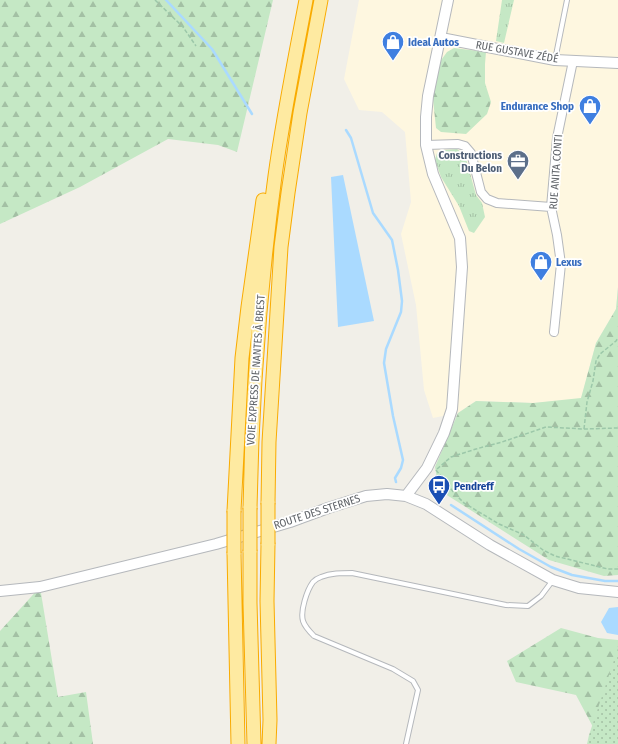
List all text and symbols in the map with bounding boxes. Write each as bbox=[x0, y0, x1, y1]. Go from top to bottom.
shop icon: Ideal Autos bbox=[380, 29, 406, 62]
place label: Ideal Autos bbox=[408, 36, 459, 49]
street label: RUE GUSTAVE ZÉDÉ bbox=[475, 37, 559, 66]
shop icon: Endurance Shop bbox=[577, 93, 603, 126]
place label: Endurance Shop bbox=[501, 100, 574, 113]
street label: RUE ANITA CONTI bbox=[547, 134, 565, 210]
office icon: Constructions Du Belon bbox=[505, 148, 531, 181]
place label: Constructions Du Belon bbox=[438, 149, 502, 175]
shop icon: Lexus bbox=[528, 249, 554, 282]
place label: Lexus bbox=[556, 256, 582, 269]
street label: VOIE EXPRESS DE NANTES À BREST bbox=[243, 293, 268, 446]
bus stop icon: Pendreff bbox=[426, 473, 452, 506]
place label: Pendreff bbox=[454, 480, 495, 493]
street label: ROUTE DES STERNES bbox=[272, 492, 362, 532]

